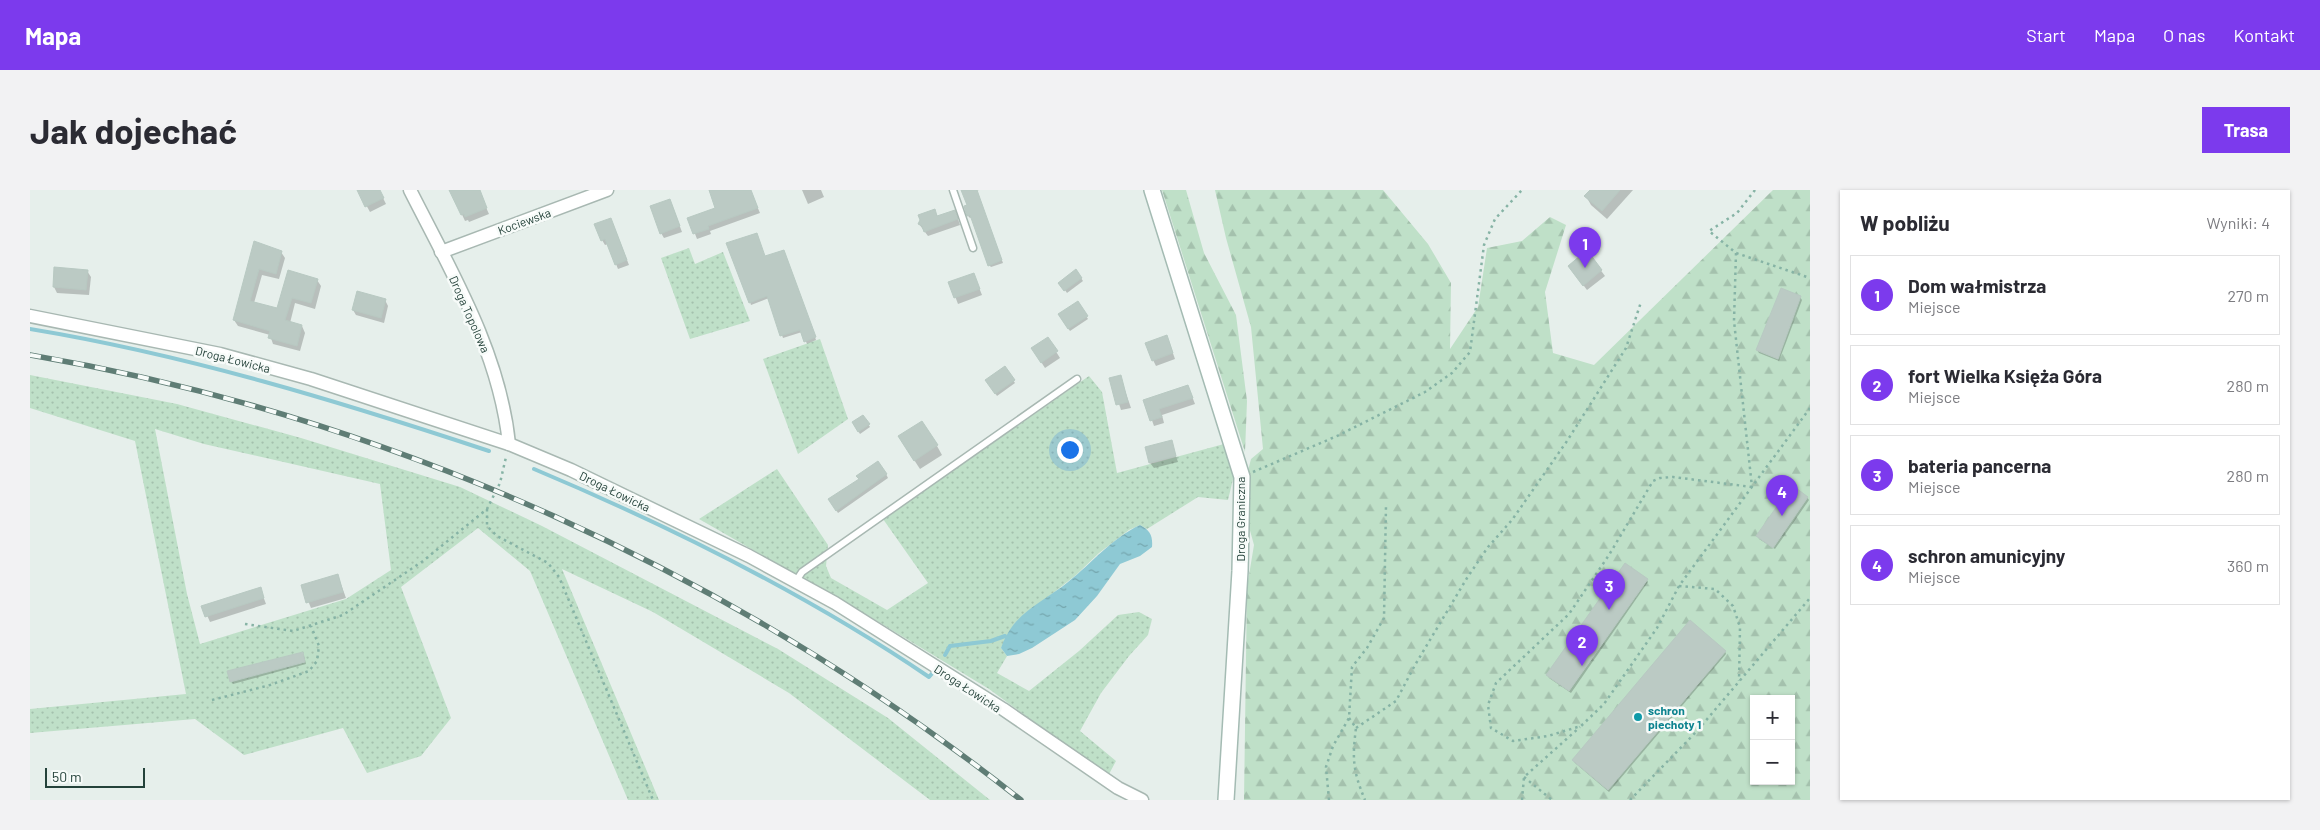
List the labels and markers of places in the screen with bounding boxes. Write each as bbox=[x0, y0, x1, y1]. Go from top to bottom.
pin: 1 bbox=[1569, 227, 1601, 268]
pin: 4 bbox=[1766, 475, 1798, 516]
pin: 3 bbox=[1593, 569, 1625, 610]
pin: 2 bbox=[1566, 625, 1598, 666]
place label: schron piechoty 1 bbox=[1648, 703, 1701, 731]
marker: schron piechoty 1 bbox=[1632, 711, 1644, 723]

